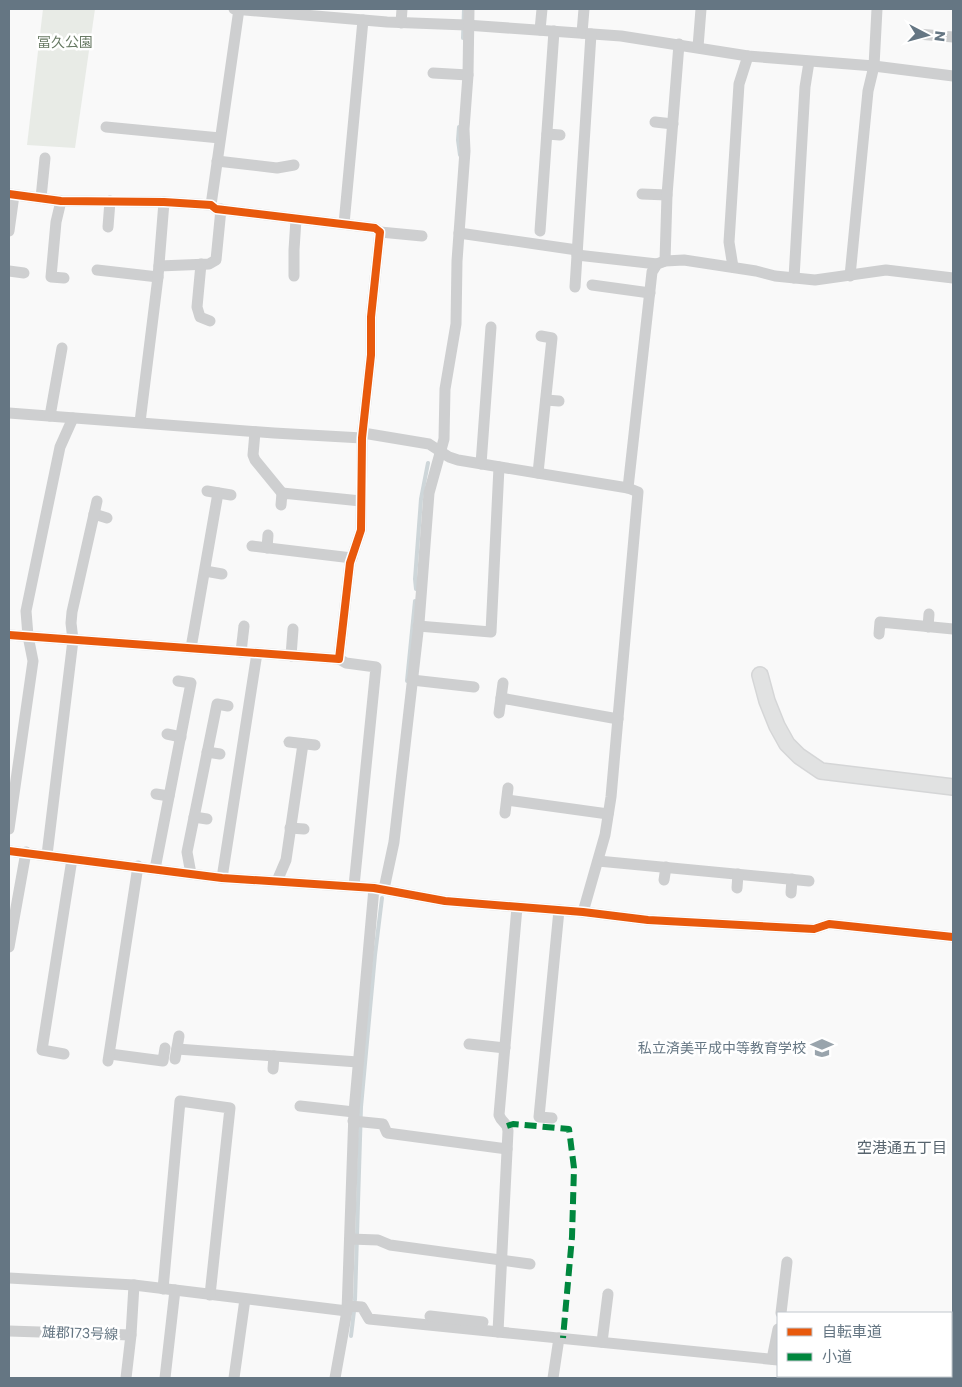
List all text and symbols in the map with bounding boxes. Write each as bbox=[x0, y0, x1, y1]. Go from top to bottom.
north arrow bbox=[902, 10, 952, 60]
text: N bbox=[929, 30, 950, 43]
park label: 冨久公園 bbox=[37, 32, 93, 52]
school or university icon: 私立済美平成中等教育学校 bbox=[809, 1035, 835, 1061]
place label: 私立済美平成中等教育学校 bbox=[638, 1038, 806, 1058]
district label: 空港通五丁目 bbox=[857, 1137, 947, 1158]
legend bbox=[777, 1312, 952, 1377]
text: 自転車道 bbox=[822, 1321, 882, 1342]
street label: 雄郡173号線 bbox=[41, 1322, 119, 1344]
text: 小道 bbox=[822, 1346, 852, 1367]

